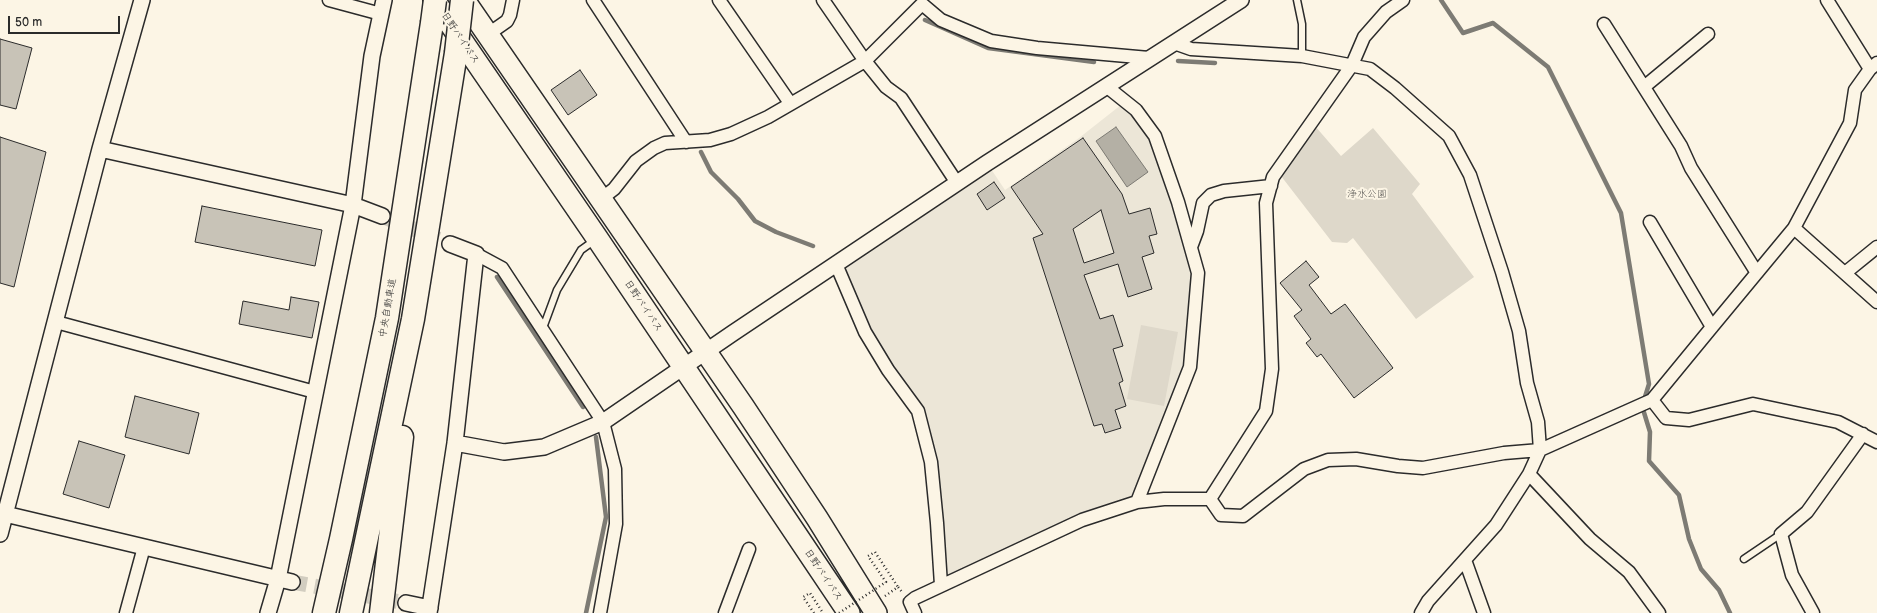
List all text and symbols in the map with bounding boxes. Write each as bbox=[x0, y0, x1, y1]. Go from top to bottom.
scale bar bbox=[10, 8, 122, 34]
street label: 日野バイパス bbox=[438, 10, 482, 66]
text: 50 m bbox=[15, 15, 42, 30]
park label: 浄水公園 bbox=[1347, 188, 1387, 200]
street label: 中央自動車道 bbox=[377, 277, 399, 339]
street label: 日野バイパス bbox=[621, 278, 665, 334]
street label: 日野バイパス bbox=[801, 547, 845, 603]

